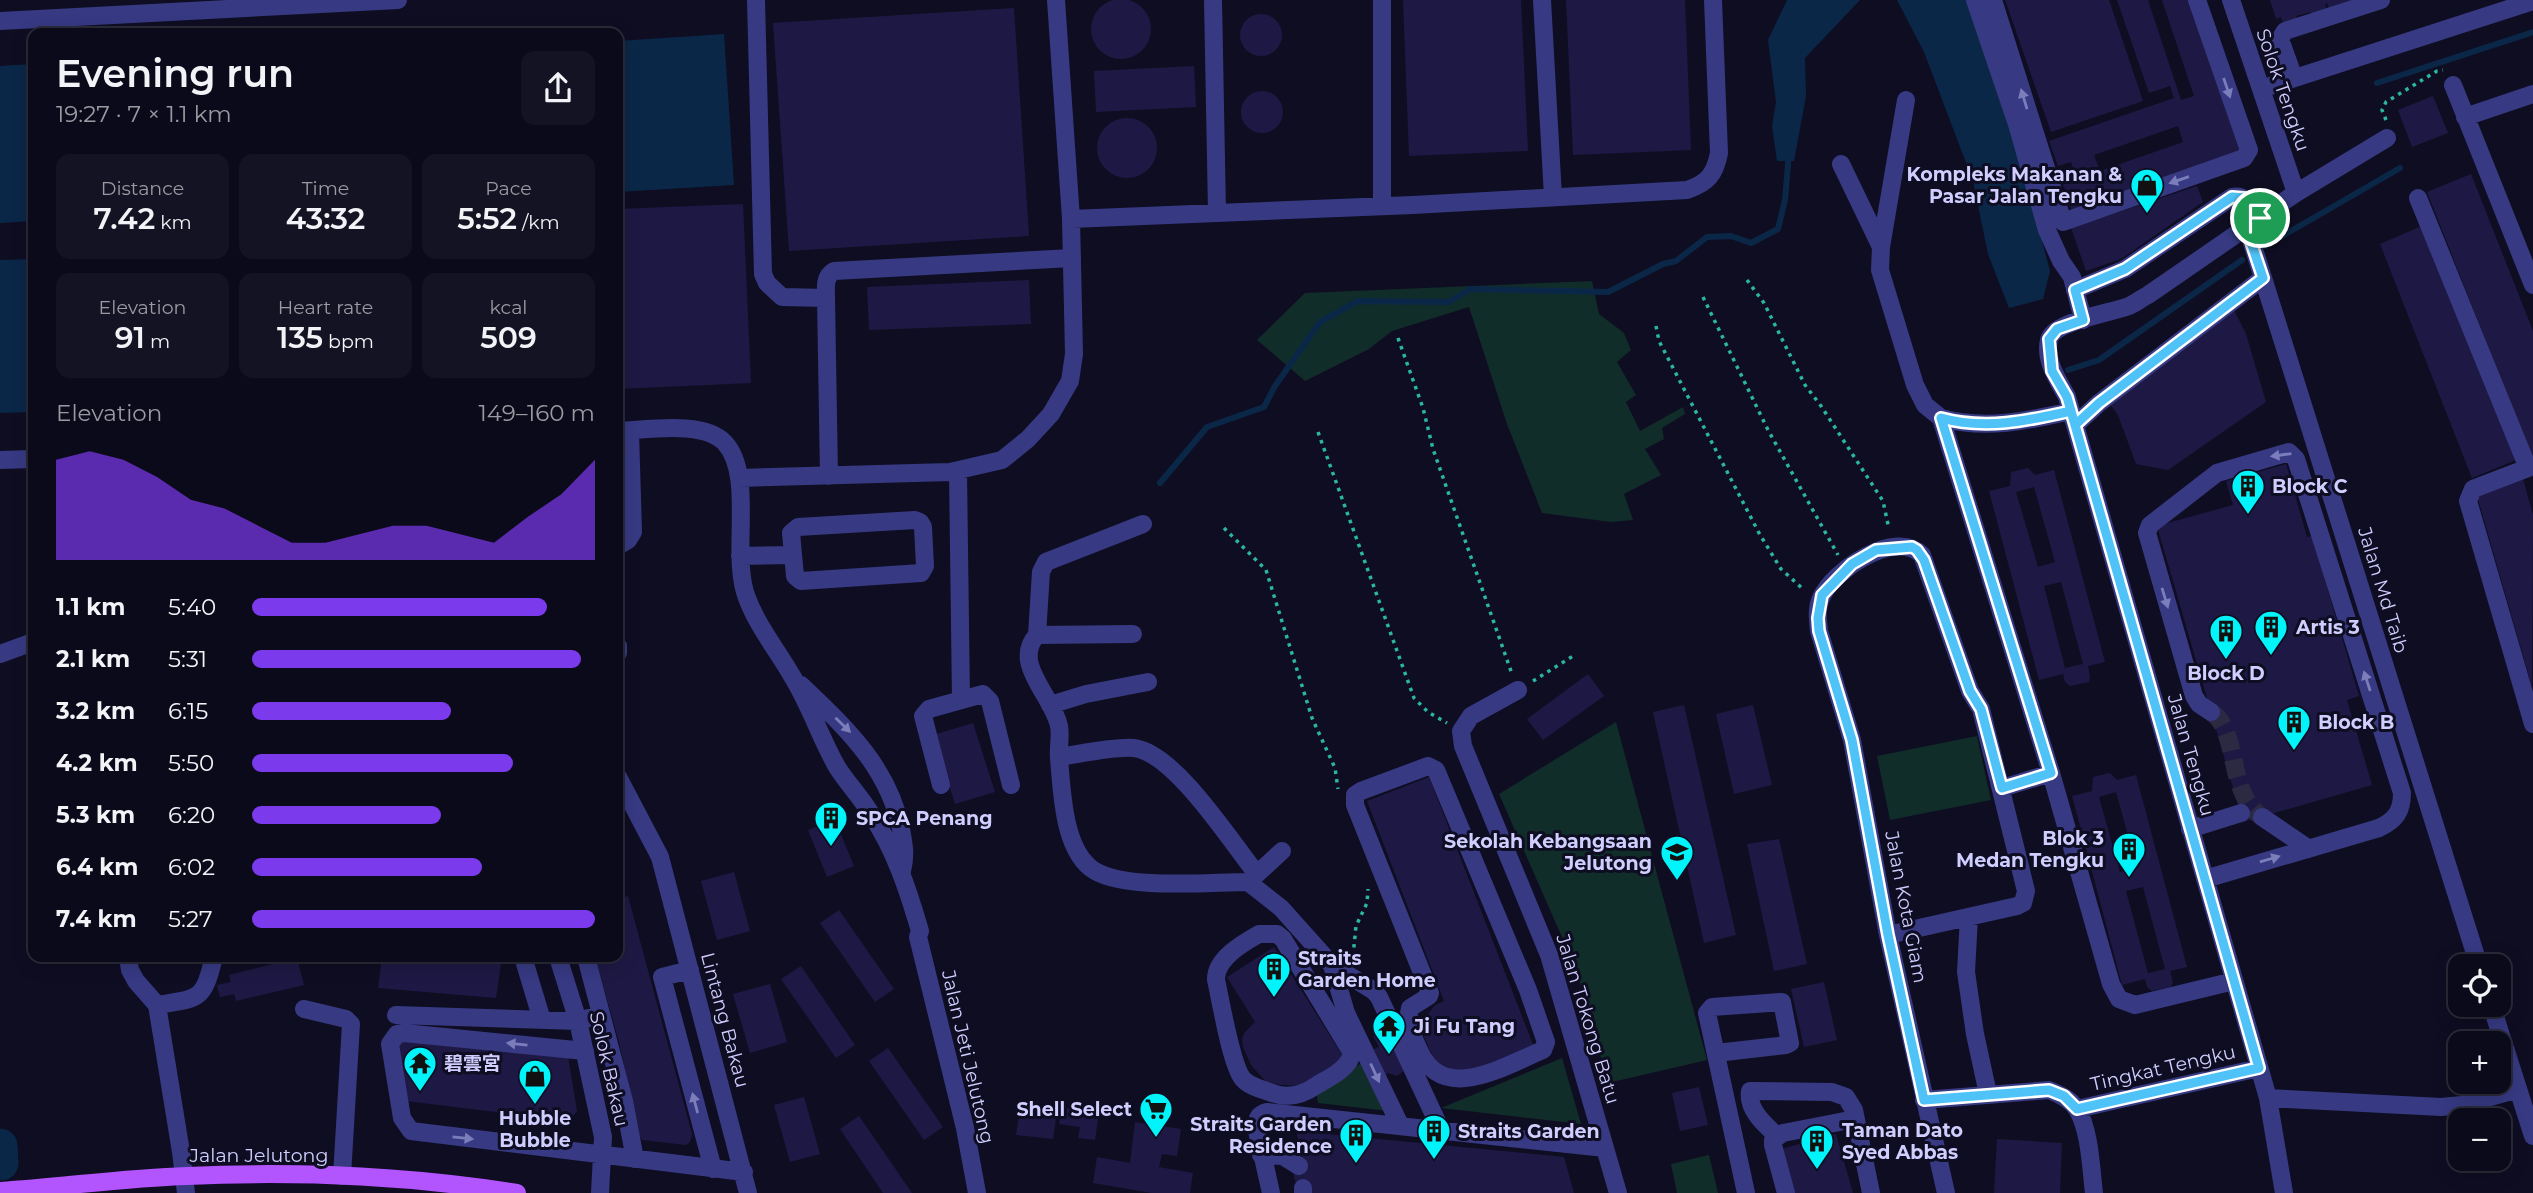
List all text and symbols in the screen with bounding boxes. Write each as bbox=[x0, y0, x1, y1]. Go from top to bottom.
street label: Solok Tengku bbox=[2251, 26, 2315, 154]
text: Evening run bbox=[56, 50, 294, 97]
button: share bbox=[521, 51, 595, 125]
one-way arrow bbox=[2222, 77, 2233, 98]
one-way arrow bbox=[2018, 89, 2029, 110]
text: 19:27 · 7 × 1.1 km bbox=[56, 100, 232, 128]
place label: Kompleks Makanan & Pasar Jalan Tengku bbox=[1907, 163, 2122, 208]
shop icon: Kompleks Makanan & Pasar Jalan Tengku bbox=[2128, 166, 2166, 215]
one-way arrow bbox=[2169, 175, 2190, 186]
text: Distance bbox=[101, 177, 184, 200]
text: Time bbox=[302, 177, 349, 200]
text: Pace bbox=[485, 177, 532, 200]
pin bbox=[2230, 188, 2290, 248]
icon: arrive bbox=[2241, 199, 2279, 237]
text: 7.42 bbox=[93, 200, 155, 237]
text: 43:32 bbox=[286, 200, 365, 237]
text: 5:52 bbox=[457, 200, 517, 237]
text: km bbox=[155, 211, 192, 234]
text: /km bbox=[517, 211, 560, 234]
text: Elevation bbox=[99, 296, 186, 319]
text: Heart rate bbox=[278, 296, 373, 319]
text: kcal bbox=[490, 296, 527, 319]
text: 91 bbox=[115, 319, 145, 356]
text: 135 bbox=[277, 319, 323, 356]
text: 509 bbox=[480, 319, 537, 356]
text: m bbox=[145, 330, 170, 353]
text: bpm bbox=[323, 330, 374, 353]
text: Elevation bbox=[56, 399, 162, 427]
text: 149–160 m bbox=[478, 399, 595, 427]
one-way arrow bbox=[2270, 450, 2292, 461]
building icon: Block C bbox=[2229, 467, 2267, 516]
place label: Block C bbox=[2272, 475, 2348, 498]
street label: Jalan Md Taib bbox=[2353, 523, 2413, 656]
one-way arrow bbox=[2160, 588, 2170, 609]
text: 1.1 km bbox=[56, 593, 125, 621]
text: 5:40 bbox=[168, 593, 216, 621]
building icon: Artis 3 bbox=[2252, 608, 2290, 657]
building icon: Block D bbox=[2207, 612, 2245, 661]
place label: Artis 3 bbox=[2295, 616, 2360, 639]
text: 2.1 km bbox=[56, 645, 130, 673]
text: 5:31 bbox=[168, 645, 207, 673]
place label: Block D bbox=[2187, 662, 2265, 685]
one-way arrow bbox=[2361, 671, 2371, 692]
street label: Jalan Tengku bbox=[2162, 690, 2219, 819]
text: 3.2 km bbox=[56, 697, 135, 725]
text: 6:15 bbox=[168, 697, 208, 725]
building icon: Block B bbox=[2275, 703, 2313, 752]
place label: Block B bbox=[2318, 711, 2394, 734]
one-way arrow bbox=[834, 716, 851, 732]
text: 4.2 km bbox=[56, 749, 138, 777]
text: 5:50 bbox=[168, 749, 214, 777]
building icon: SPCA Penang bbox=[812, 799, 850, 848]
text: 5.3 km bbox=[56, 801, 135, 829]
text: 6:20 bbox=[168, 801, 215, 829]
place label: SPCA Penang bbox=[856, 807, 993, 830]
place label: Blok 3 Medan Tengku bbox=[1956, 827, 2104, 872]
street label: Jalan Kota Giam bbox=[1880, 828, 1932, 985]
place label: Sekolah Kebangsaan Jelutong bbox=[1444, 830, 1652, 875]
building icon: Blok 3 Medan Tengku bbox=[2110, 830, 2148, 879]
school or university icon: Sekolah Kebangsaan Jelutong bbox=[1658, 833, 1696, 882]
text: 6.4 km bbox=[56, 853, 138, 881]
text: 6:02 bbox=[168, 853, 215, 881]
one-way arrow bbox=[2260, 854, 2281, 864]
text: 7.4 km bbox=[56, 905, 137, 933]
text: 5:27 bbox=[168, 905, 212, 933]
street label: Jalan Tokong Batu bbox=[1551, 930, 1625, 1107]
place label: Straits Garden Home bbox=[1298, 947, 1436, 992]
street label: Lintang Bakau bbox=[696, 950, 754, 1090]
building icon: Straits Garden Home bbox=[1255, 950, 1293, 999]
map controls bbox=[2448, 954, 2511, 1171]
button: locate bbox=[2448, 954, 2511, 1017]
street label: Jalan Jeti Jelutong bbox=[937, 967, 999, 1146]
temple icon: Ji Fu Tang bbox=[1370, 1007, 1408, 1056]
street label: Solok Bakau bbox=[585, 1009, 633, 1129]
place label: Ji Fu Tang bbox=[1413, 1015, 1515, 1038]
button: + bbox=[2448, 1031, 2511, 1094]
one-way arrow bbox=[506, 1039, 528, 1050]
street label: Tingkat Tengku bbox=[2088, 1040, 2238, 1096]
temple icon: 碧雲宮 bbox=[401, 1044, 439, 1093]
place label: 碧雲宮 bbox=[444, 1052, 501, 1075]
shop icon: Hubble Bubble bbox=[516, 1057, 554, 1106]
one-way arrow bbox=[1370, 1063, 1381, 1083]
supermarket icon: Shell Select bbox=[1137, 1090, 1175, 1139]
one-way arrow bbox=[689, 1091, 700, 1113]
place label: Shell Select bbox=[1016, 1098, 1132, 1121]
place label: Hubble Bubble bbox=[499, 1107, 571, 1152]
button: − bbox=[2448, 1108, 2511, 1171]
building icon: Straits Garden bbox=[1415, 1112, 1453, 1161]
place label: Straits Garden Residence bbox=[1190, 1113, 1332, 1158]
building icon: Straits Garden Residence bbox=[1337, 1116, 1375, 1165]
place label: Taman Dato Syed Abbas bbox=[1842, 1119, 1963, 1164]
place label: Straits Garden bbox=[1458, 1120, 1600, 1143]
building icon: Taman Dato Syed Abbas bbox=[1798, 1122, 1836, 1171]
one-way arrow bbox=[452, 1133, 474, 1144]
street label: Jalan Jelutong bbox=[189, 1144, 328, 1167]

